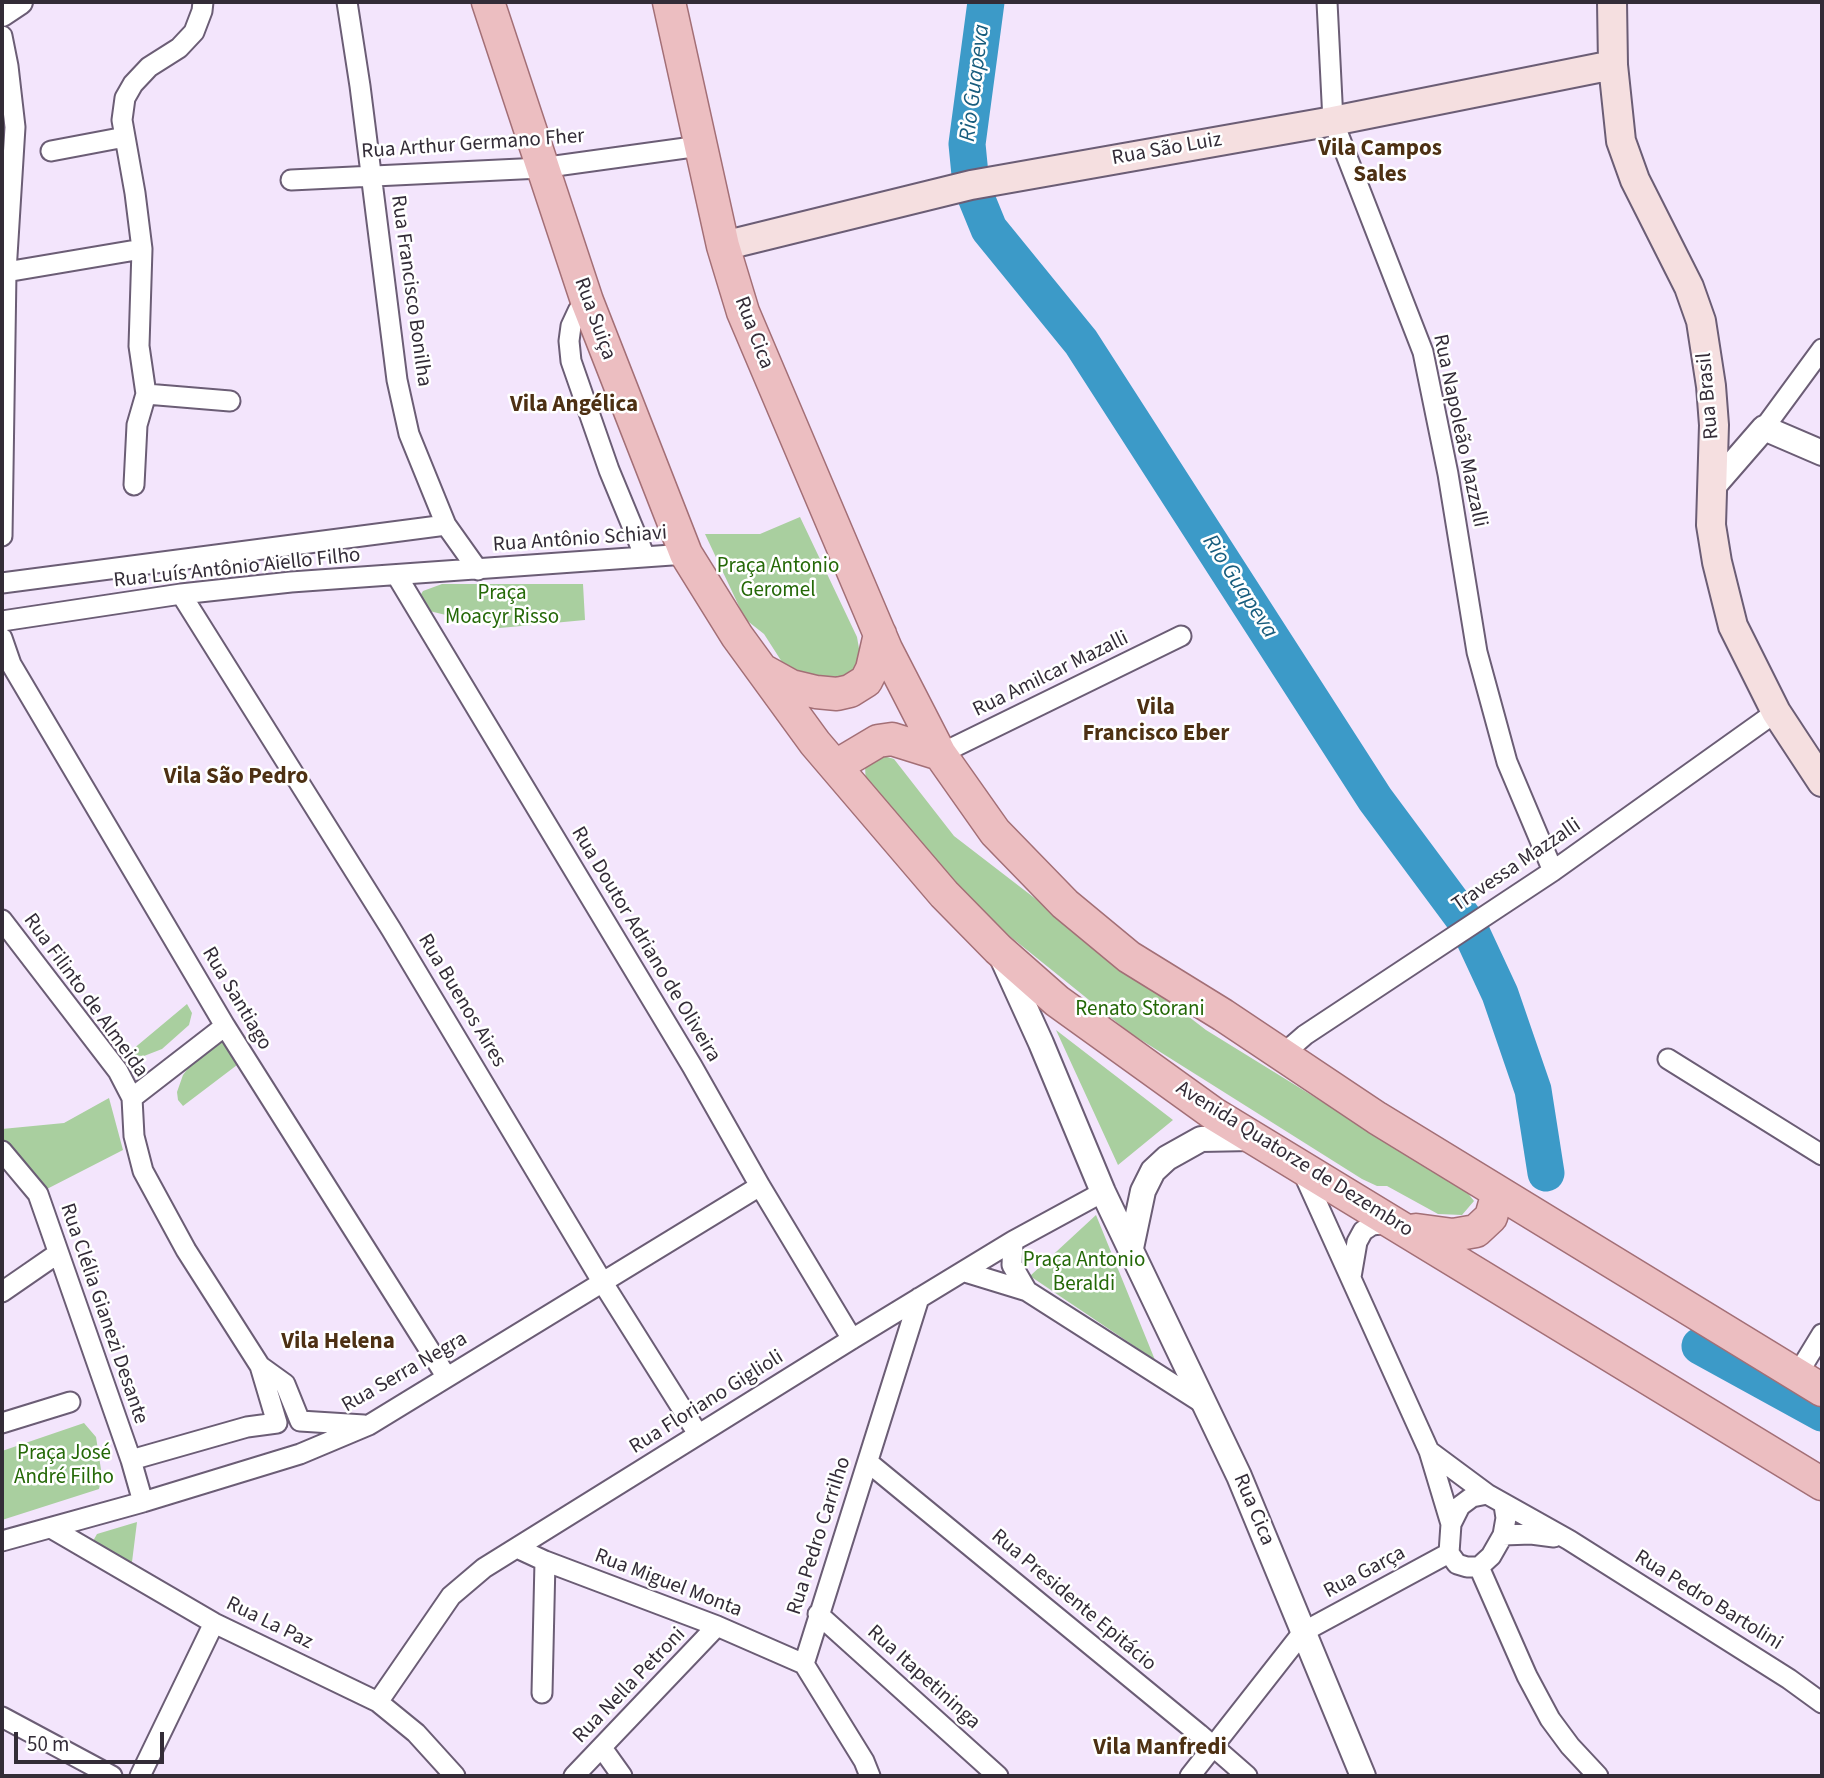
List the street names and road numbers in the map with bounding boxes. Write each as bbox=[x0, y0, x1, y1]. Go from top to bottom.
street label: Rua Arthur Germano Fher bbox=[361, 125, 585, 165]
street label: Rua São Luiz bbox=[1110, 128, 1224, 172]
street label: Rua Francisco Bonilha bbox=[384, 194, 436, 388]
street label: Rua Suiça bbox=[567, 274, 621, 364]
street label: Rua Cica bbox=[728, 293, 778, 373]
street label: Rua Napoleão Mazzalli bbox=[1426, 332, 1492, 530]
street label: Rua Brasil bbox=[1693, 351, 1725, 441]
street label: Rua Antônio Schiavi bbox=[492, 521, 668, 559]
street label: Rua Luís Antônio Aiello Filho bbox=[112, 544, 362, 594]
street label: Rua Amilcar Mazalli bbox=[969, 626, 1133, 724]
street label: Travessa Mazzalli bbox=[1448, 814, 1586, 918]
street label: Rua Doutor Adriano de Oliveira bbox=[565, 823, 725, 1067]
street label: Rua Filinto de Almeida bbox=[17, 909, 153, 1083]
street label: Rua Buenos Aires bbox=[411, 930, 511, 1072]
street label: Rua Santiago bbox=[195, 943, 277, 1055]
street label: Avenida Quatorze de Dezembro bbox=[1171, 1076, 1417, 1244]
street label: Rua Clélia Gianezi Desante bbox=[53, 1200, 153, 1428]
street label: Rua Serra Negra bbox=[338, 1327, 472, 1419]
street label: Rua Floriano Giglioli bbox=[625, 1346, 789, 1460]
street label: Rua Pedro Carrilho bbox=[783, 1454, 857, 1618]
street label: Rua Cica bbox=[1227, 1470, 1279, 1550]
street label: Rua Presidente Epitácio bbox=[985, 1525, 1161, 1677]
street label: Rua Garça bbox=[1320, 1541, 1410, 1605]
street label: Rua Miguel Monta bbox=[591, 1544, 745, 1624]
street label: Rua Pedro Bartolini bbox=[1629, 1545, 1787, 1657]
street label: Rua La Paz bbox=[221, 1592, 317, 1656]
street label: Rua Itapetininga bbox=[861, 1620, 985, 1736]
street label: Rua Nella Petroni bbox=[568, 1623, 692, 1749]

